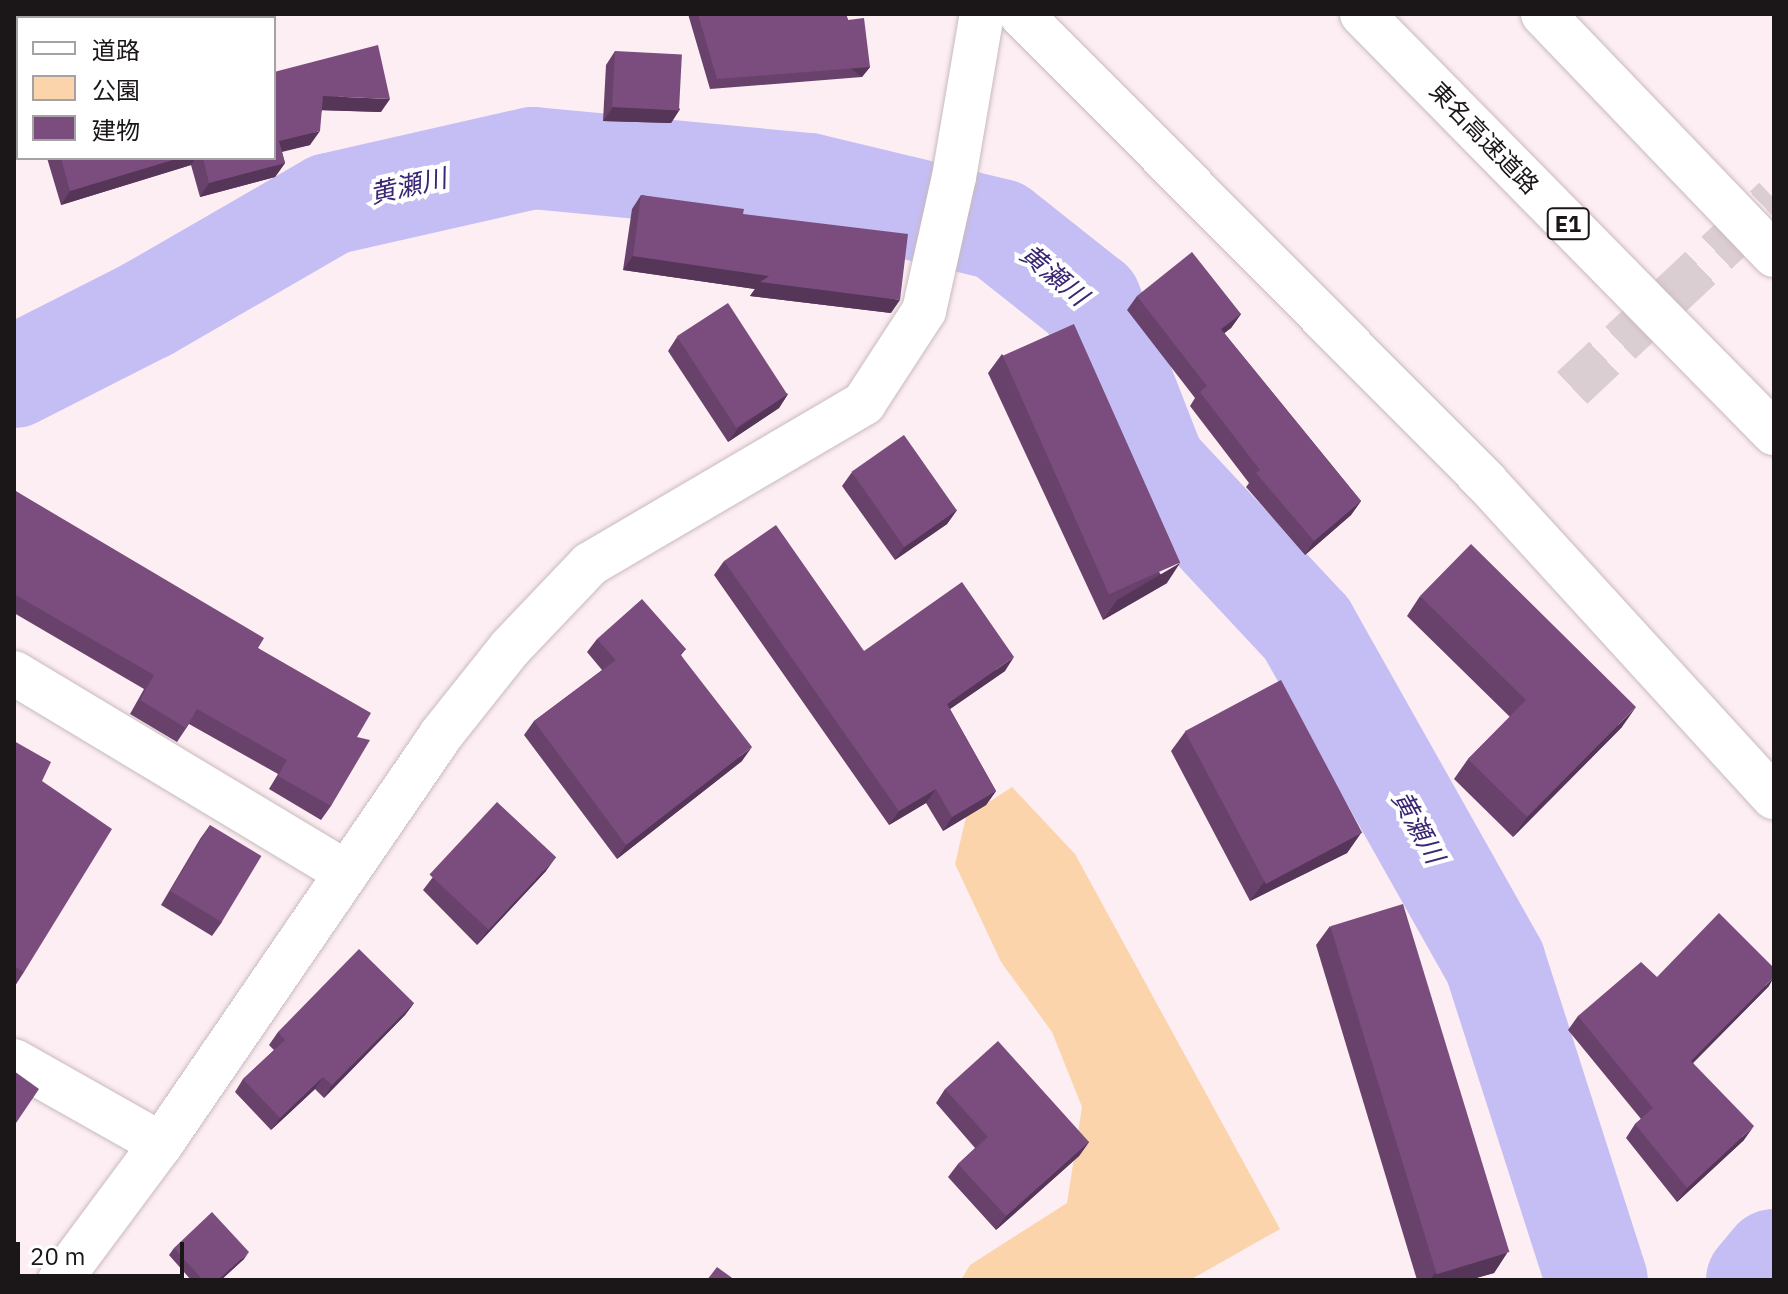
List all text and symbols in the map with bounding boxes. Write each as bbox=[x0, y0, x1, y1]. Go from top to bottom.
legend bbox=[16, 16, 276, 160]
text: 道路 bbox=[92, 34, 140, 66]
text: 公園 bbox=[92, 74, 140, 106]
street label: 東名高速道路 bbox=[1424, 76, 1544, 200]
text: 建物 bbox=[92, 114, 140, 146]
water label: 黄瀬川 bbox=[366, 162, 450, 210]
road number: E1 bbox=[1546, 206, 1590, 242]
water label: 黄瀬川 bbox=[1014, 238, 1094, 312]
water label: 黄瀬川 bbox=[1385, 785, 1451, 869]
scale bar bbox=[20, 1226, 188, 1276]
text: 20 m bbox=[30, 1240, 85, 1272]

